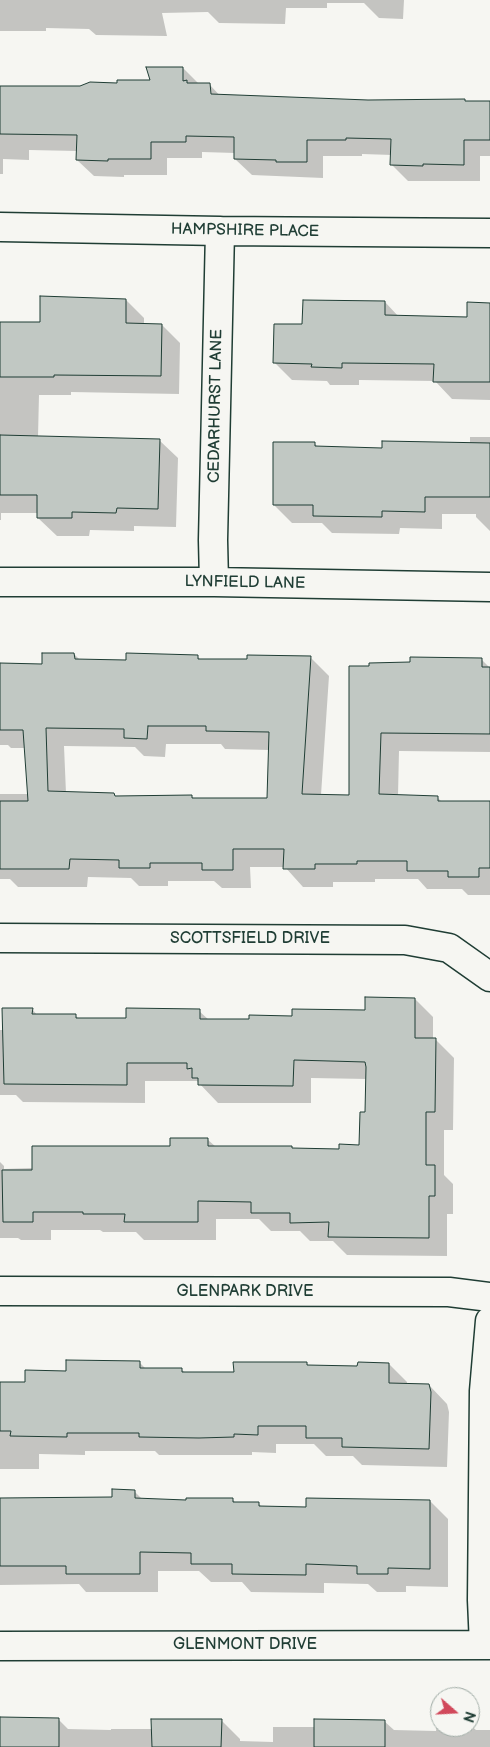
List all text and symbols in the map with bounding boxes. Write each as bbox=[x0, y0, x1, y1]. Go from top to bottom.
street label: HAMPSHIRE PLACE bbox=[171, 220, 319, 242]
street label: CEDARHURST LANE bbox=[205, 329, 227, 483]
street label: LYNFIELD LANE bbox=[184, 572, 306, 594]
street label: SCOTTSFIELD DRIVE bbox=[170, 929, 330, 949]
street label: GLENPARK DRIVE bbox=[177, 1282, 313, 1302]
street label: GLENMONT DRIVE bbox=[173, 1635, 317, 1655]
north arrow bbox=[430, 1687, 480, 1737]
text: N bbox=[459, 1709, 478, 1724]

